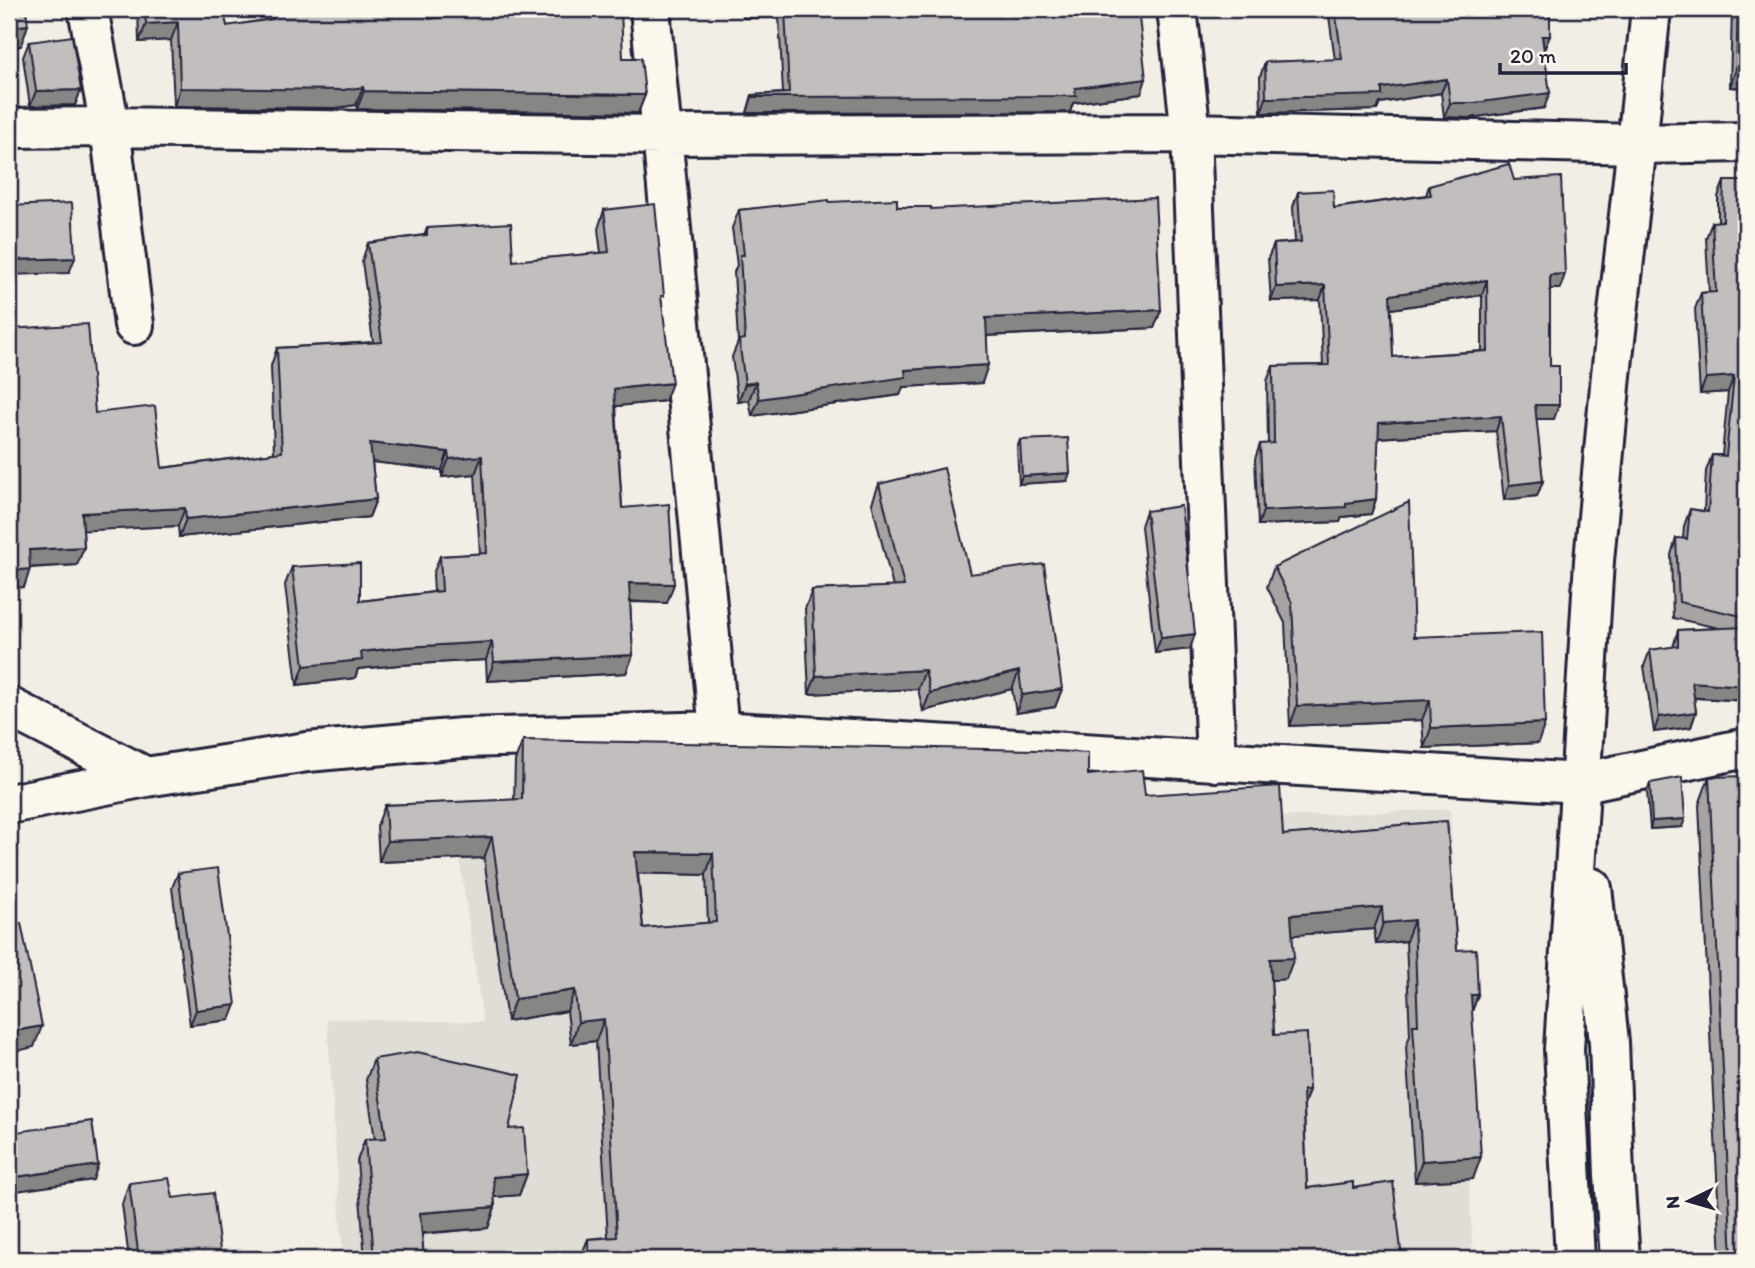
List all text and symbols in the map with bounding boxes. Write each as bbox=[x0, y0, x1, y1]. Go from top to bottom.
scale bar bbox=[1500, 32, 1626, 76]
text: 20 m bbox=[1510, 43, 1557, 68]
north arrow bbox=[1654, 1166, 1724, 1236]
text: N bbox=[1661, 1195, 1685, 1210]

